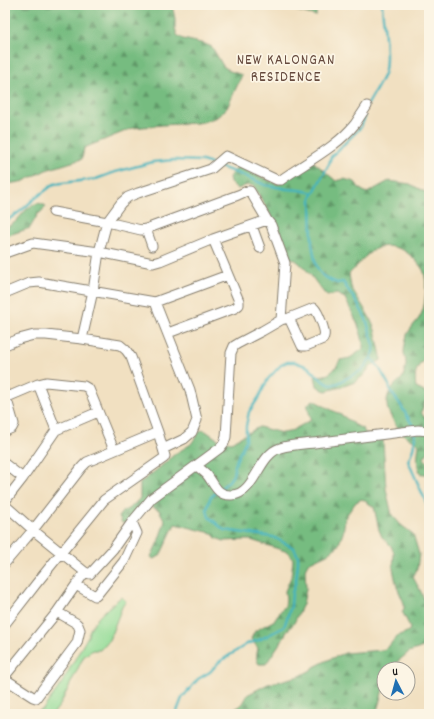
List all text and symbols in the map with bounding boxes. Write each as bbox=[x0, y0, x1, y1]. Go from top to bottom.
district label: NEW KALONGAN RESIDENCE bbox=[237, 50, 335, 89]
north arrow bbox=[376, 661, 416, 701]
text: U bbox=[392, 665, 399, 681]

